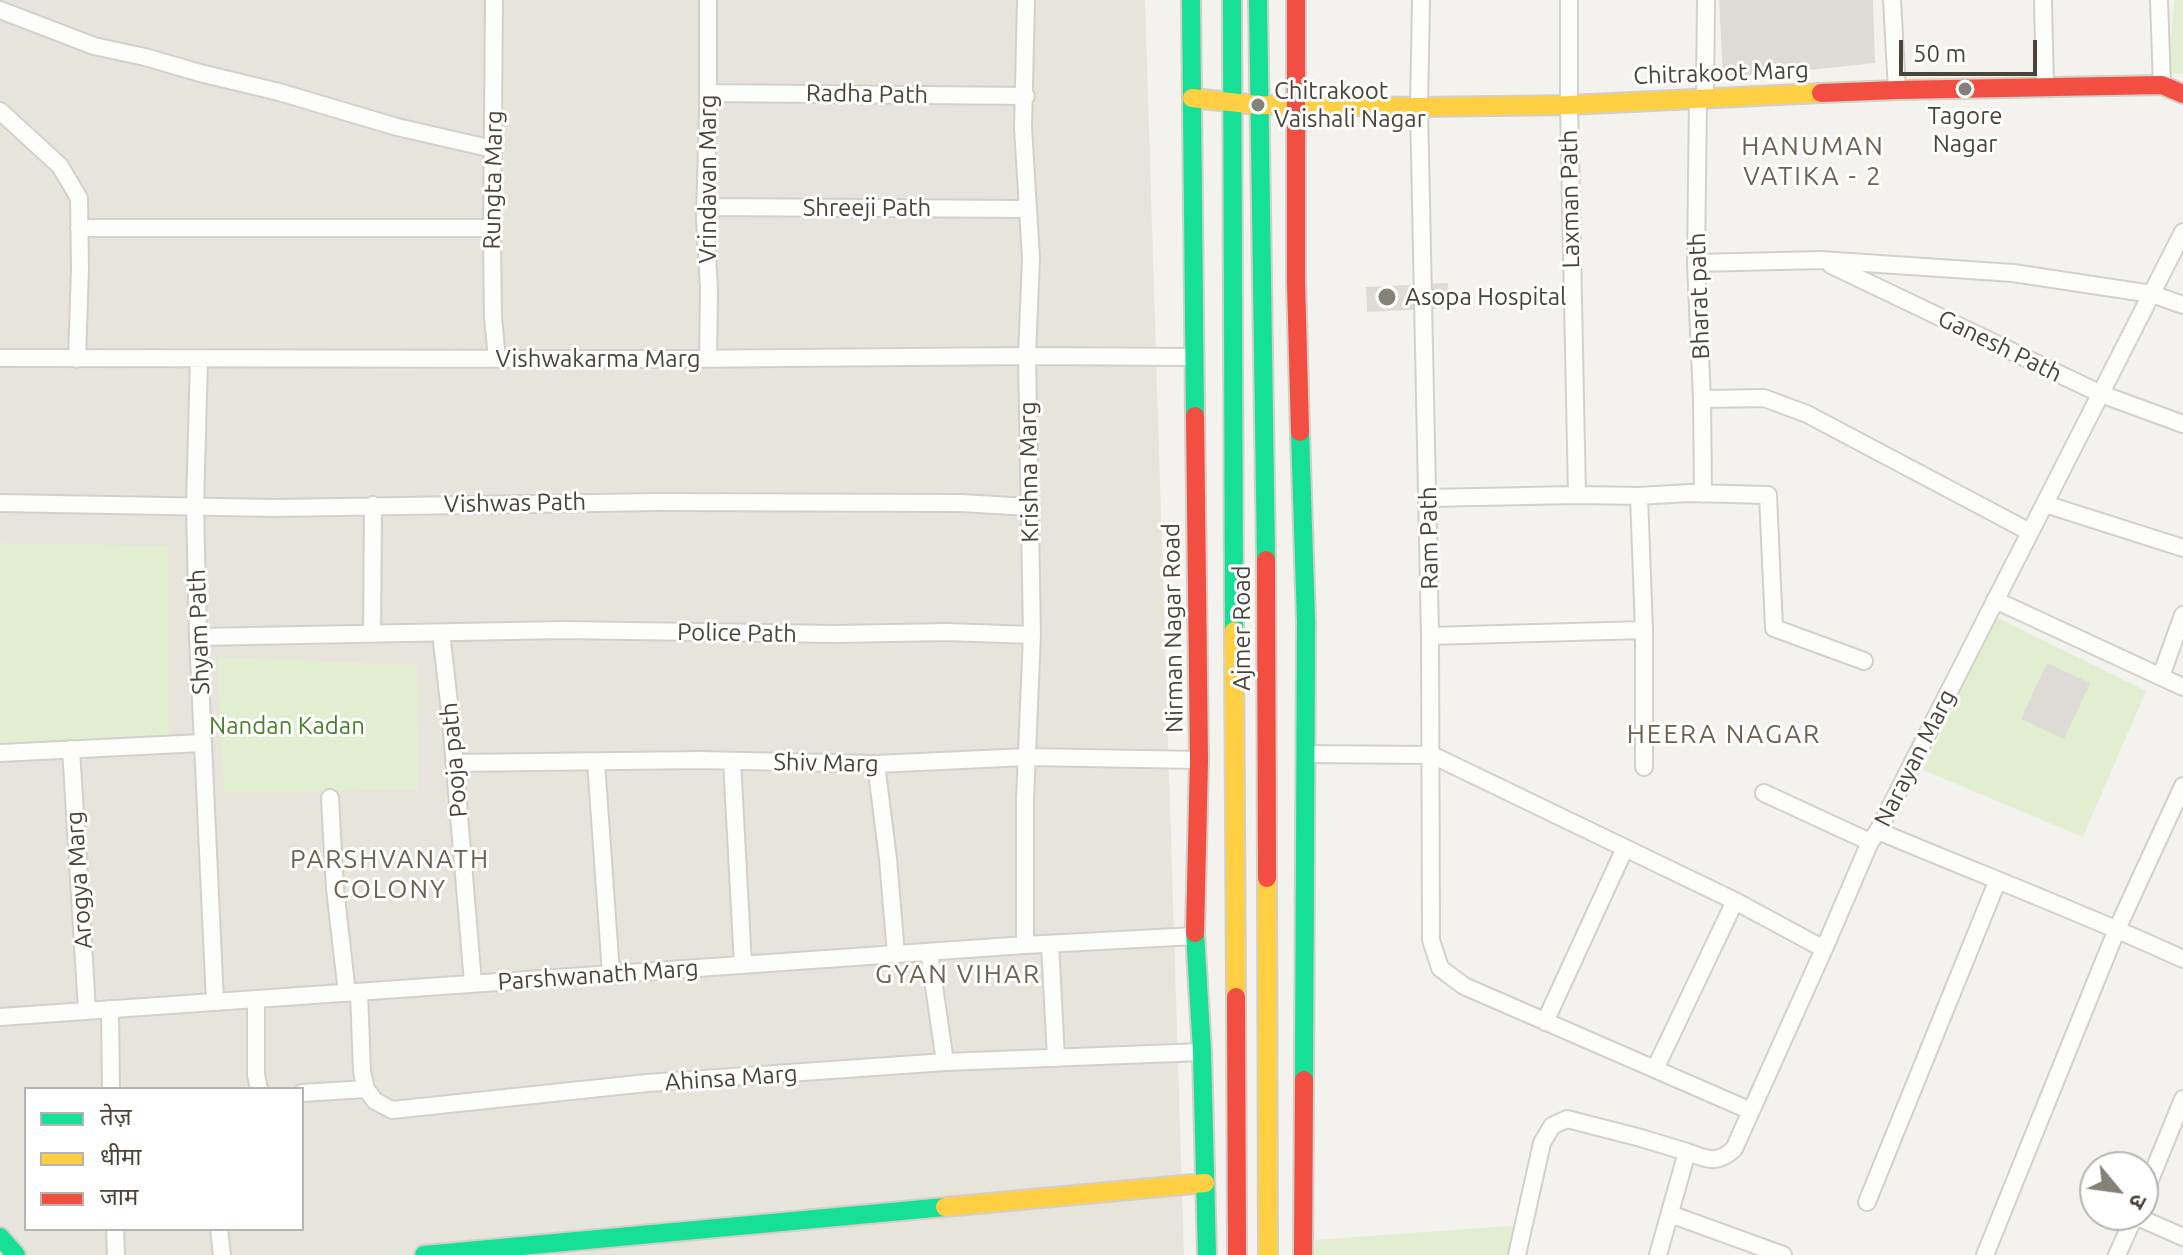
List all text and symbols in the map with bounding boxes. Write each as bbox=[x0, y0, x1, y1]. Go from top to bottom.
scale bar bbox=[1903, 24, 2041, 74]
text: 50 m bbox=[1913, 40, 1966, 67]
street label: Chitrakoot Marg bbox=[1633, 56, 1809, 90]
place label: Chitrakoot Vaishali Nagar bbox=[1274, 77, 1426, 133]
street label: Radha Path bbox=[806, 79, 928, 109]
marker: Tagore Nagar bbox=[1956, 80, 1974, 98]
street label: Vrindavan Marg bbox=[694, 94, 722, 264]
marker: Chitrakoot Vaishali Nagar bbox=[1249, 96, 1267, 114]
place label: Tagore Nagar bbox=[1928, 102, 2002, 158]
street label: Rungta Marg bbox=[477, 110, 509, 250]
street label: Laxman Path bbox=[1554, 129, 1586, 269]
district label: HANUMAN VATIKA - 2 bbox=[1741, 130, 1885, 192]
street label: Shreeji Path bbox=[803, 194, 931, 222]
street label: Bharat path bbox=[1682, 232, 1716, 360]
place label: Asopa Hospital bbox=[1405, 283, 1566, 311]
marker: Asopa Hospital bbox=[1376, 286, 1398, 308]
street label: Ganesh Path bbox=[1933, 304, 2067, 388]
street label: Vishwakarma Marg bbox=[495, 345, 701, 373]
street label: Krishna Marg bbox=[1013, 401, 1045, 543]
street label: Ram Path bbox=[1414, 486, 1444, 590]
street label: Vishwas Path bbox=[444, 487, 586, 519]
street label: Nirman Nagar Road bbox=[1157, 523, 1189, 733]
street label: Ajmer Road bbox=[1228, 565, 1256, 691]
street label: Shyam Path bbox=[182, 569, 216, 695]
street label: Police Path bbox=[677, 618, 797, 648]
street label: Narayan Marg bbox=[1868, 685, 1962, 831]
street label: Pooja path bbox=[435, 701, 473, 819]
park label: Nandan Kadan bbox=[209, 712, 365, 740]
district label: HEERA NAGAR bbox=[1627, 718, 1821, 750]
street label: Shiv Marg bbox=[773, 748, 879, 778]
street label: Arogya Marg bbox=[60, 810, 98, 950]
district label: PARSHVANATH COLONY bbox=[290, 843, 490, 904]
street label: Parshwanath Marg bbox=[497, 954, 699, 996]
district label: GYAN VIHAR bbox=[875, 958, 1041, 990]
street label: Ahinsa Marg bbox=[664, 1059, 798, 1097]
legend bbox=[24, 1087, 304, 1231]
text: तेज़ bbox=[100, 1103, 132, 1130]
text: धीमा bbox=[100, 1143, 142, 1170]
north arrow bbox=[2079, 1151, 2159, 1231]
text: जाम bbox=[100, 1183, 138, 1210]
text: उ bbox=[2125, 1190, 2153, 1214]

